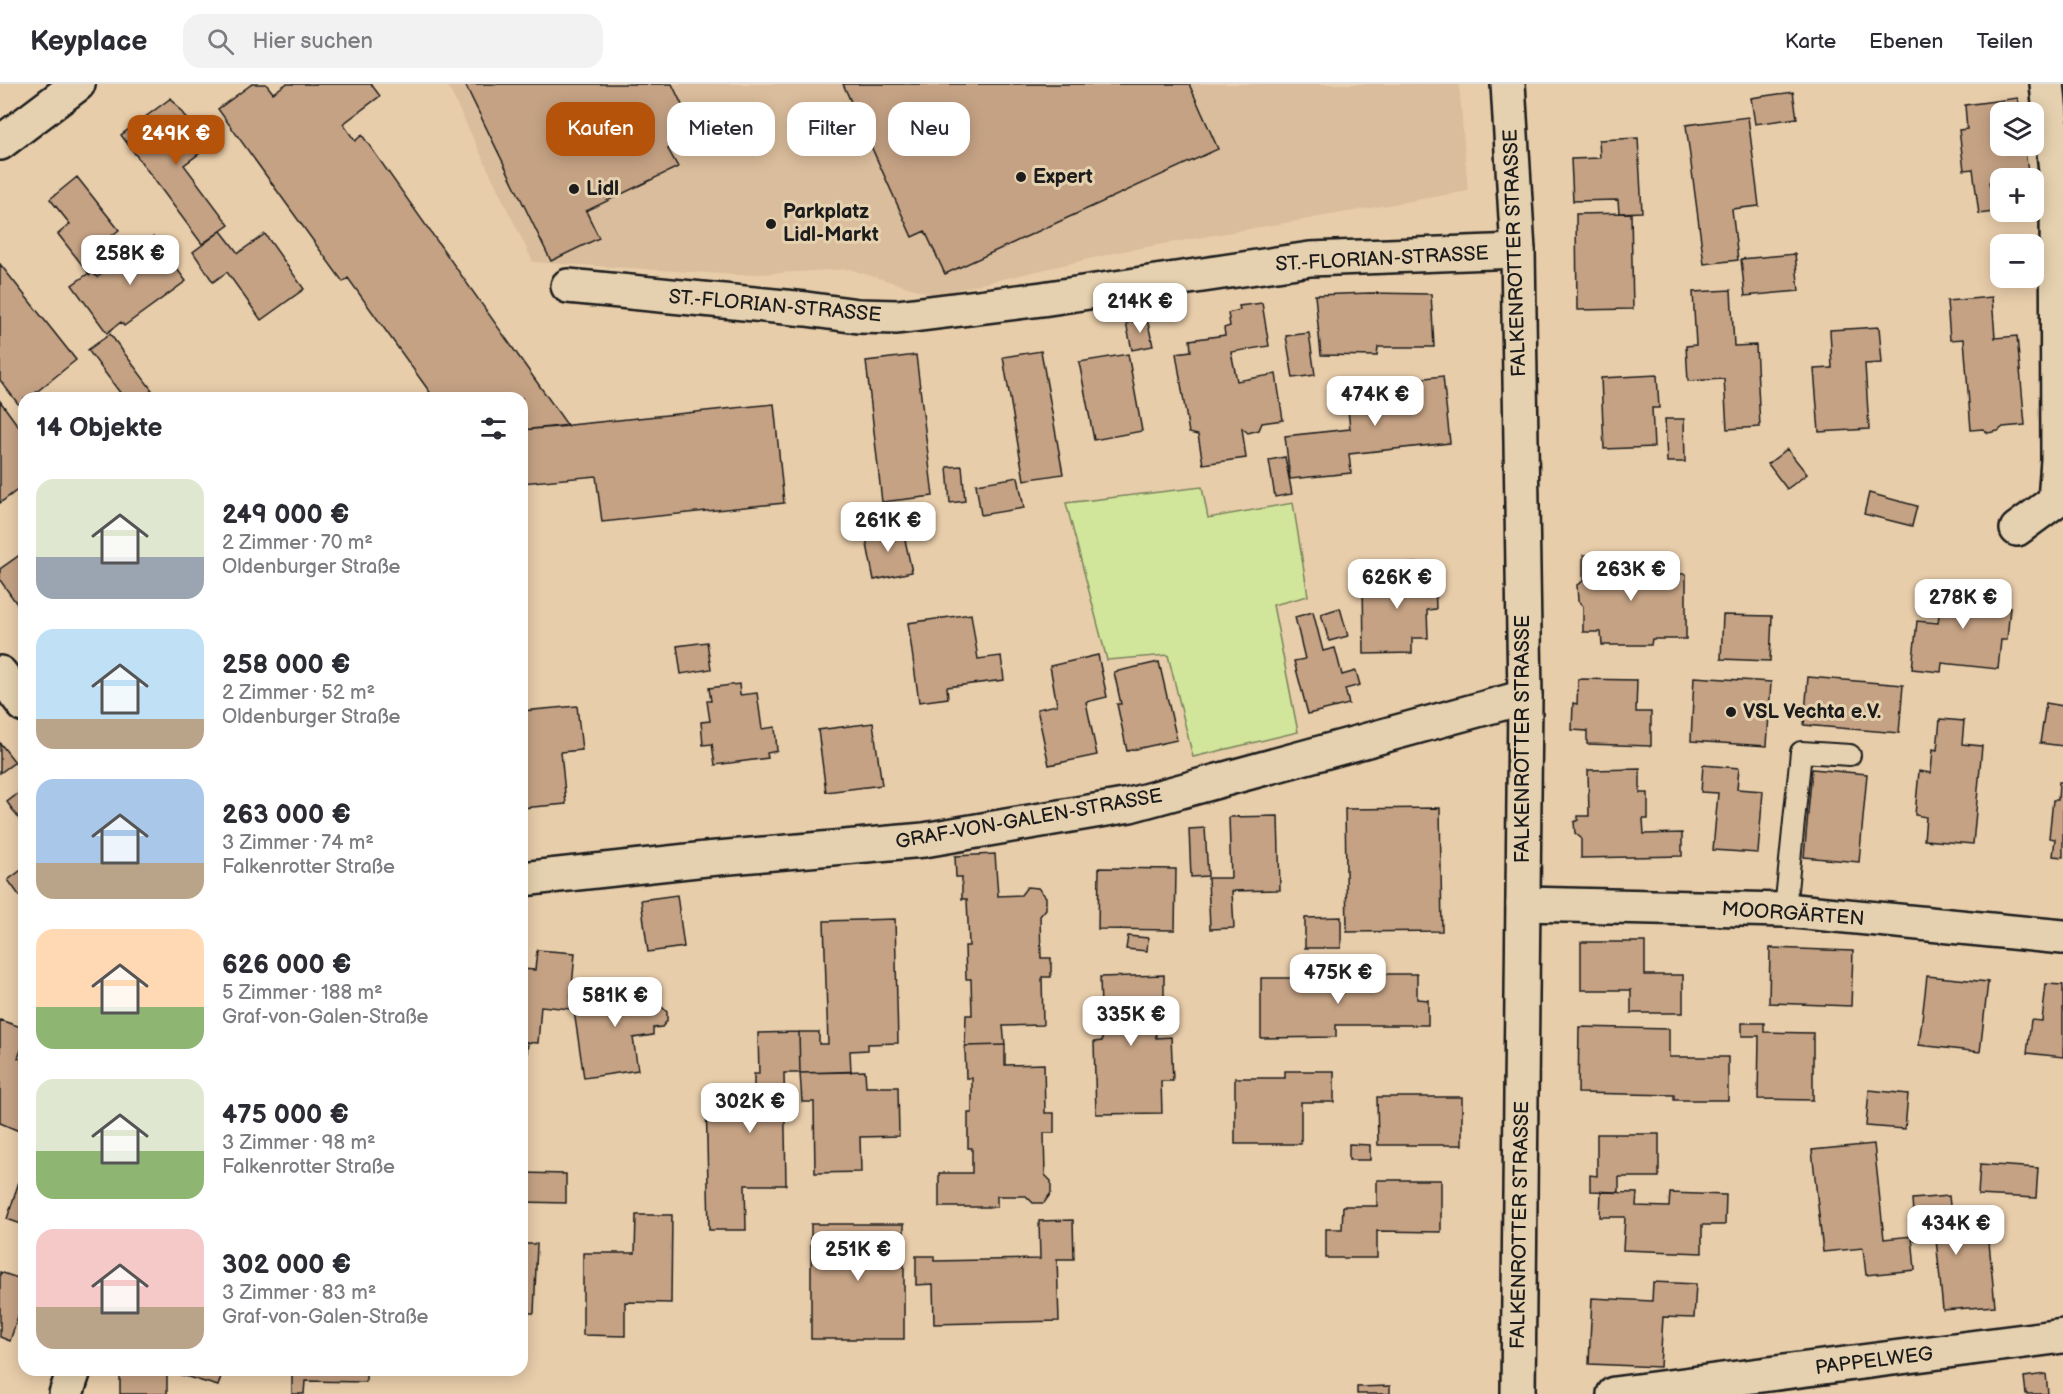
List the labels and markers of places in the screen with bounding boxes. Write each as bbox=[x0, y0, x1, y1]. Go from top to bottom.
pin: 249K € bbox=[127, 115, 225, 166]
place label: Expert bbox=[1033, 165, 1093, 189]
marker: Expert bbox=[1014, 170, 1028, 184]
place label: Lidl bbox=[586, 177, 619, 201]
marker: Lidl bbox=[567, 182, 581, 196]
place label: Parkplatz Lidl-Markt bbox=[783, 200, 879, 247]
marker: Parkplatz Lidl-Markt bbox=[764, 217, 778, 231]
pin: 258K € bbox=[81, 235, 179, 286]
pin: 214K € bbox=[1091, 283, 1189, 334]
pin: 474K € bbox=[1326, 376, 1424, 427]
pin: 261K € bbox=[839, 502, 937, 553]
pin: 263K € bbox=[1582, 551, 1680, 602]
pin: 626K € bbox=[1348, 559, 1446, 610]
pin: 278K € bbox=[1914, 579, 2012, 630]
place label: VSL Vechta e.V. bbox=[1743, 700, 1881, 724]
marker: VSL Vechta e.V. bbox=[1724, 705, 1738, 719]
pin: 475K € bbox=[1289, 954, 1387, 1005]
pin: 581K € bbox=[566, 977, 664, 1028]
pin: 335K € bbox=[1082, 996, 1180, 1047]
pin: 302K € bbox=[701, 1083, 799, 1134]
pin: 434K € bbox=[1907, 1205, 2005, 1256]
pin: 251K € bbox=[809, 1231, 907, 1282]

